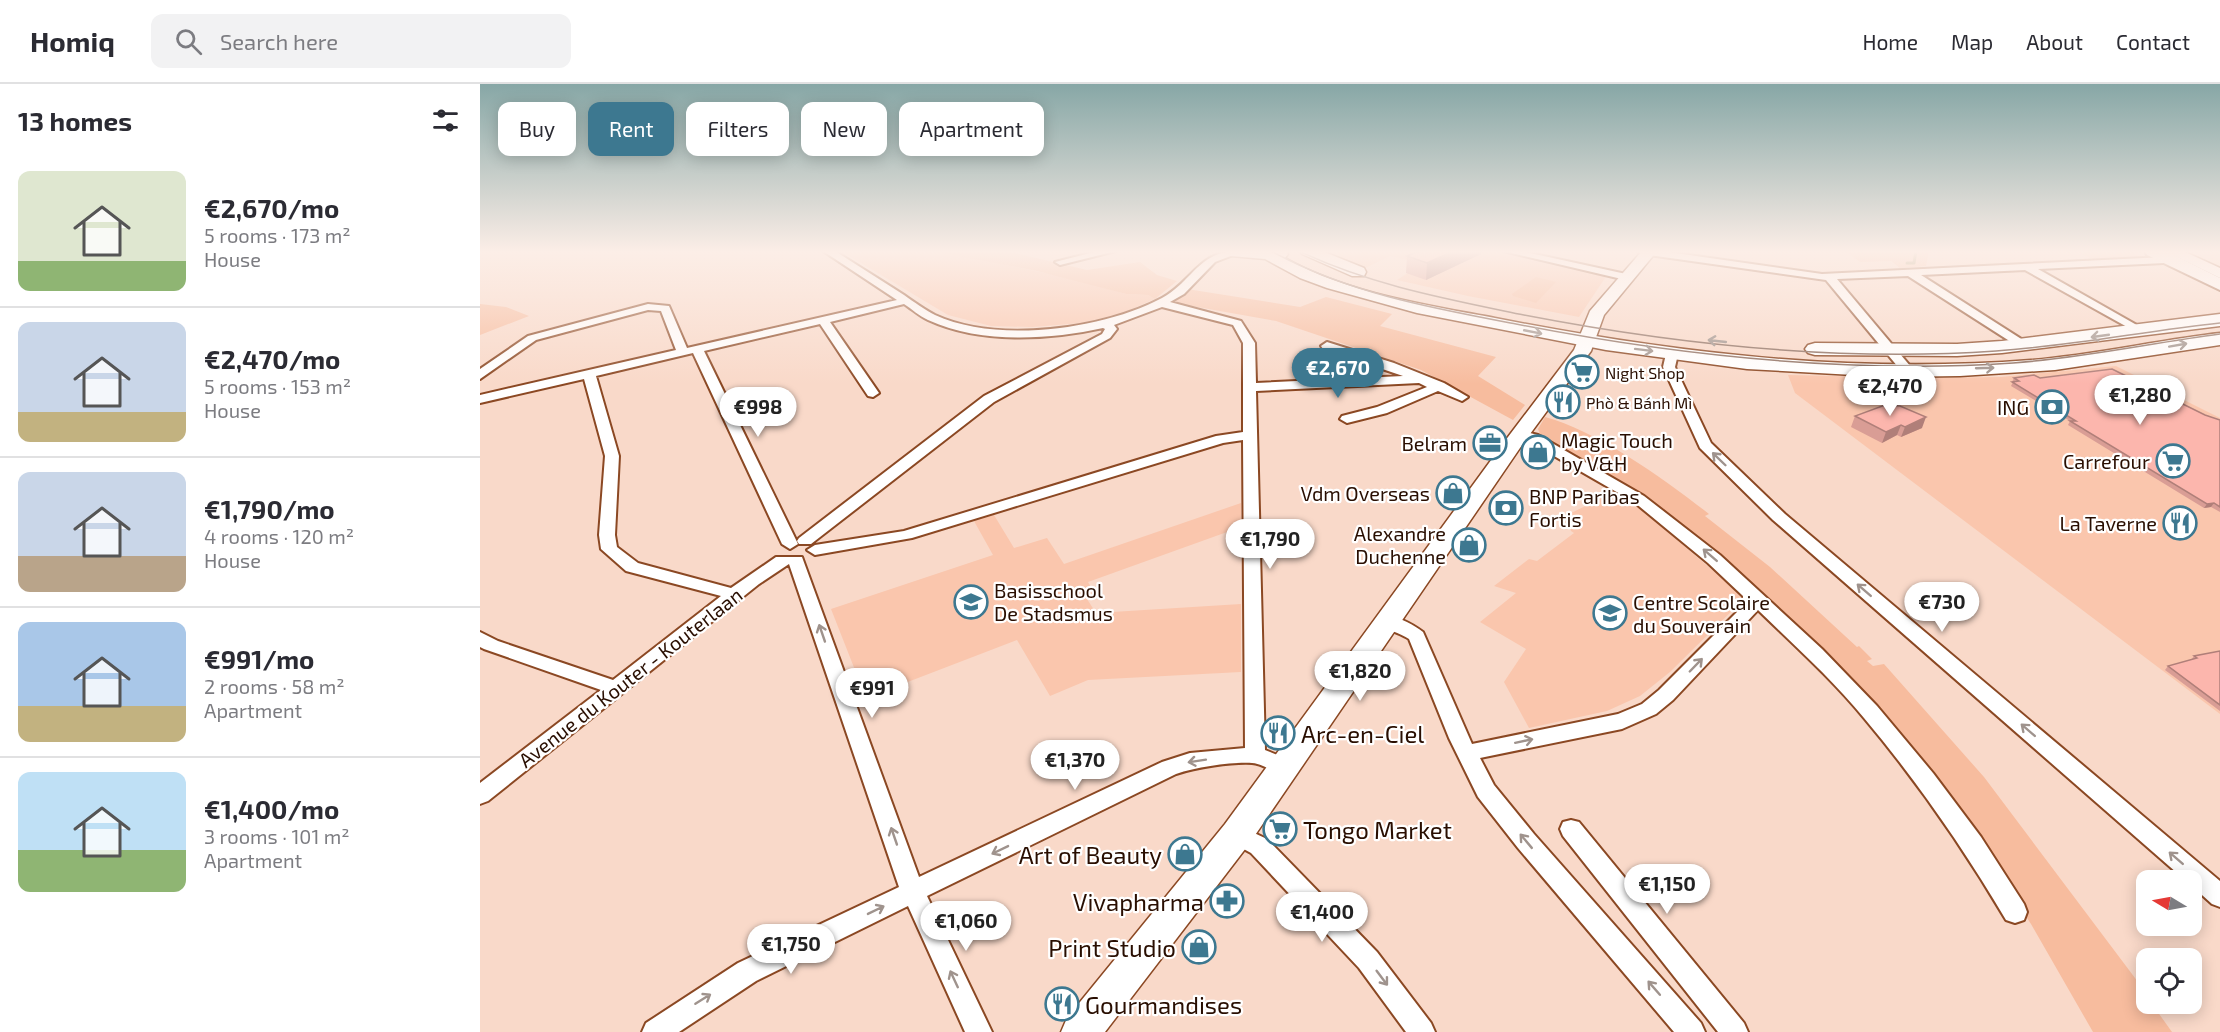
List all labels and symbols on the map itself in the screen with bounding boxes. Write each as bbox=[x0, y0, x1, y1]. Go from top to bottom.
one-way arrow bbox=[1522, 327, 1542, 338]
one-way arrow bbox=[2090, 330, 2110, 341]
one-way arrow bbox=[1707, 335, 1727, 346]
one-way arrow bbox=[2168, 340, 2187, 351]
one-way arrow bbox=[1633, 345, 1653, 356]
pin: €2,670 bbox=[1289, 348, 1387, 399]
supermarket icon: Night Shop bbox=[1564, 354, 1600, 390]
one-way arrow bbox=[1974, 362, 1994, 373]
place label: Night Shop bbox=[1605, 363, 1685, 382]
pin: €2,470 bbox=[1841, 366, 1939, 417]
pin: €1,280 bbox=[2091, 375, 2189, 426]
restaurant icon: Phò & Bánh Mì bbox=[1545, 384, 1581, 420]
pin: €998 bbox=[722, 387, 794, 438]
bank icon: ING bbox=[2034, 389, 2070, 425]
place label: Phò & Bánh Mì bbox=[1586, 393, 1692, 412]
place label: ING bbox=[1997, 395, 2029, 419]
office icon: Belram bbox=[1472, 425, 1508, 461]
place label: Magic Touch by V&H bbox=[1561, 428, 1673, 475]
place label: Belram bbox=[1401, 431, 1467, 455]
shop icon: Magic Touch by V&H bbox=[1520, 434, 1556, 470]
supermarket icon: Carrefour bbox=[2155, 443, 2191, 479]
place label: Carrefour bbox=[2063, 449, 2150, 473]
one-way arrow bbox=[1712, 452, 1727, 466]
shop icon: Vdm Overseas bbox=[1435, 475, 1471, 511]
place label: Vdm Overseas bbox=[1300, 481, 1430, 505]
place label: BNP Paribas Fortis bbox=[1529, 484, 1640, 531]
bank icon: BNP Paribas Fortis bbox=[1488, 490, 1524, 526]
restaurant icon: La Taverne bbox=[2162, 505, 2198, 541]
place label: La Taverne bbox=[2059, 511, 2157, 535]
pin: €1,790 bbox=[1221, 519, 1319, 570]
place label: Alexandre Duchenne bbox=[1354, 521, 1446, 568]
shop icon: Alexandre Duchenne bbox=[1451, 527, 1487, 563]
one-way arrow bbox=[1703, 548, 1718, 562]
place label: Basisschool De Stadsmus bbox=[994, 578, 1113, 625]
street label: Avenue du Kouter - Kouterlaan bbox=[513, 582, 747, 772]
pin: €730 bbox=[1906, 582, 1978, 633]
one-way arrow bbox=[1856, 583, 1872, 596]
school or university icon: Basisschool De Stadsmus bbox=[953, 584, 989, 620]
place label: Centre Scolaire du Souverain bbox=[1633, 590, 1770, 637]
school or university icon: Centre Scolaire du Souverain bbox=[1592, 595, 1628, 631]
one-way arrow bbox=[815, 624, 826, 643]
pin: €1,820 bbox=[1311, 651, 1409, 702]
one-way arrow bbox=[1689, 657, 1704, 672]
pin: €991 bbox=[836, 668, 908, 719]
restaurant icon: Arc-en-Ciel bbox=[1260, 715, 1296, 751]
place label: Arc-en-Ciel bbox=[1301, 719, 1424, 748]
one-way arrow bbox=[2020, 724, 2036, 737]
one-way arrow bbox=[1513, 735, 1533, 746]
pin: €1,370 bbox=[1026, 740, 1124, 791]
one-way arrow bbox=[1187, 756, 1207, 767]
supermarket icon: Tongo Market bbox=[1262, 811, 1298, 847]
place label: Tongo Market bbox=[1303, 815, 1452, 844]
one-way arrow bbox=[887, 828, 898, 846]
one-way arrow bbox=[1519, 834, 1533, 849]
shop icon: Art of Beauty bbox=[1167, 836, 1203, 872]
place label: Art of Beauty bbox=[1019, 840, 1162, 869]
one-way arrow bbox=[992, 844, 1010, 856]
one-way arrow bbox=[2168, 851, 2184, 864]
pin: €1,150 bbox=[1618, 864, 1716, 915]
north arrow bbox=[2136, 870, 2202, 936]
pharmacy icon: Vivapharma bbox=[1209, 883, 1245, 919]
place label: Vivapharma bbox=[1073, 887, 1204, 916]
pin: €1,400 bbox=[1273, 892, 1371, 943]
pin: €1,060 bbox=[917, 901, 1015, 952]
one-way arrow bbox=[866, 903, 884, 915]
pin: €1,750 bbox=[742, 924, 840, 975]
shop icon: Print Studio bbox=[1181, 929, 1217, 965]
place label: Print Studio bbox=[1048, 933, 1176, 962]
one-way arrow bbox=[1375, 970, 1388, 986]
one-way arrow bbox=[948, 971, 960, 989]
one-way arrow bbox=[1647, 981, 1661, 996]
restaurant icon: Gourmandises bbox=[1044, 986, 1080, 1022]
place label: Gourmandises bbox=[1085, 990, 1242, 1019]
one-way arrow bbox=[694, 993, 711, 1005]

